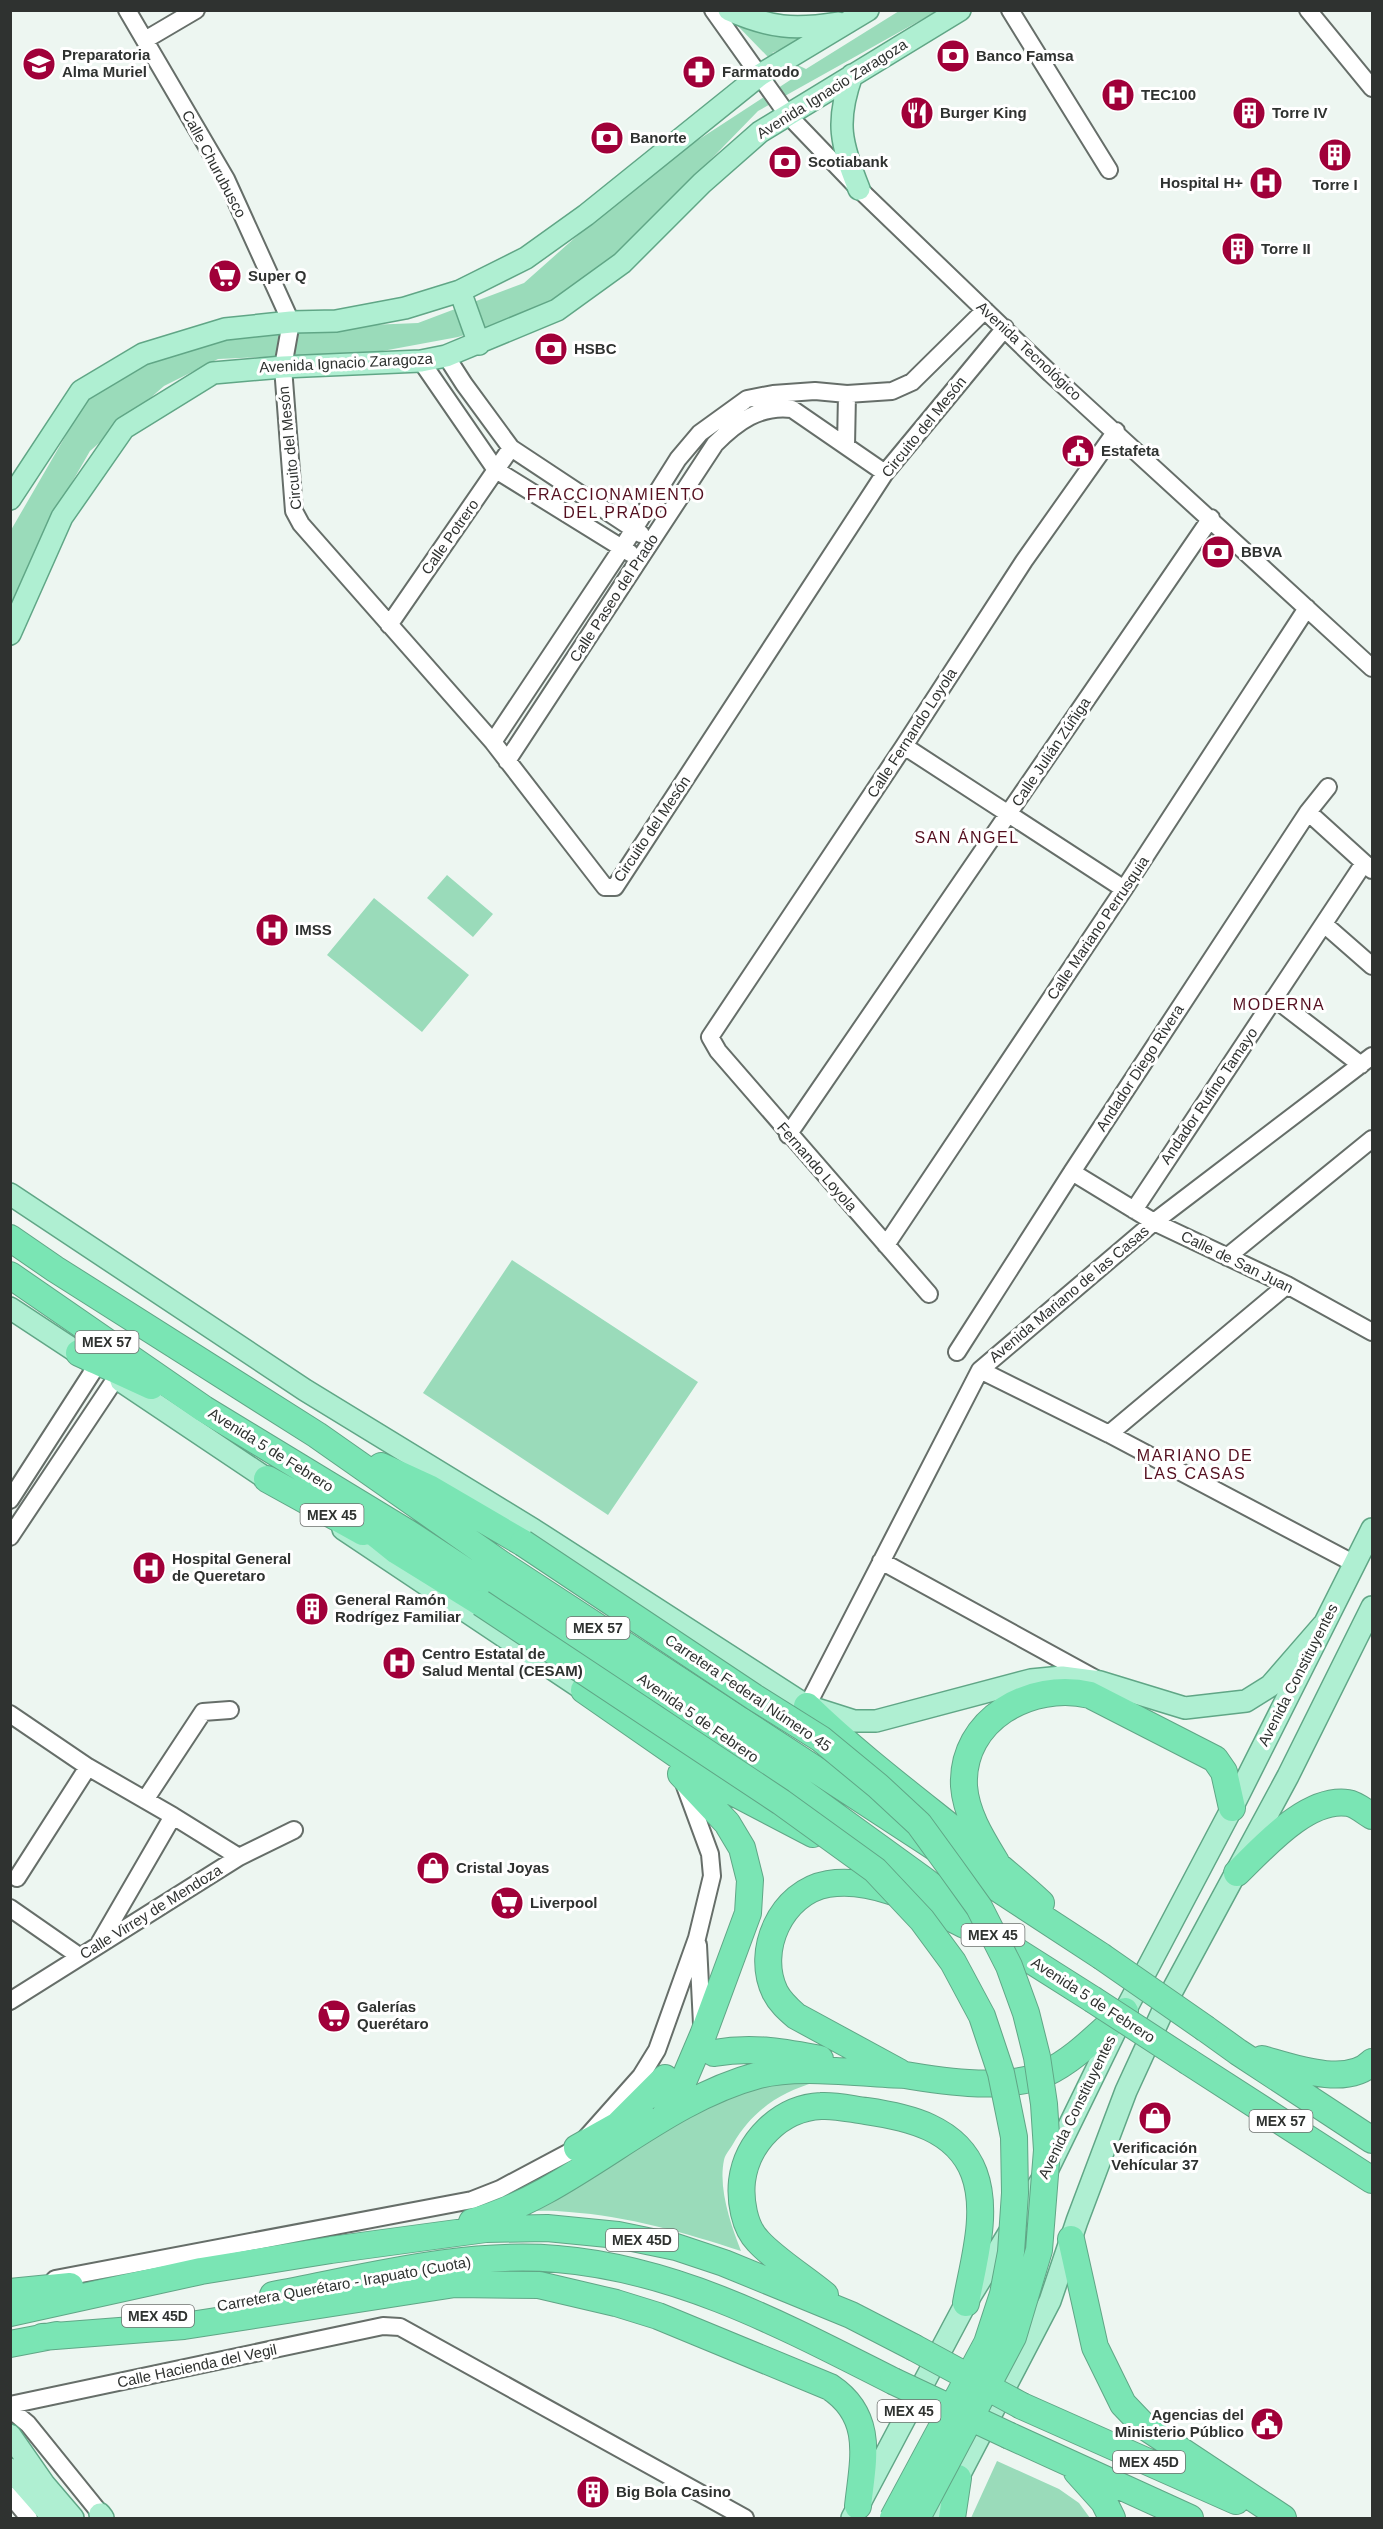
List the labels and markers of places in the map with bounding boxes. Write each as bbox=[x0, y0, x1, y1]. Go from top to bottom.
bank icon: Banco Famsa bbox=[935, 38, 971, 74]
school or university icon: Preparatoria Alma Muriel bbox=[21, 46, 57, 82]
place label: Preparatoria Alma Muriel bbox=[62, 46, 151, 80]
place label: Banco Famsa bbox=[976, 47, 1074, 64]
pharmacy icon: Farmatodo bbox=[681, 54, 717, 90]
place label: Farmatodo bbox=[722, 63, 800, 80]
hospital icon: TEC100 bbox=[1100, 77, 1136, 113]
place label: TEC100 bbox=[1141, 86, 1196, 103]
restaurant icon: Burger King bbox=[899, 95, 935, 131]
building icon: Torre IV bbox=[1231, 95, 1267, 131]
place label: Burger King bbox=[940, 104, 1027, 121]
place label: Torre IV bbox=[1272, 104, 1328, 121]
bank icon: Banorte bbox=[589, 120, 625, 156]
place label: Banorte bbox=[630, 129, 687, 146]
building icon: Torre I bbox=[1317, 137, 1353, 173]
bank icon: Scotiabank bbox=[767, 144, 803, 180]
place label: Scotiabank bbox=[808, 153, 889, 170]
hospital icon: Hospital H+ bbox=[1248, 165, 1284, 201]
place label: Hospital H+ bbox=[1160, 174, 1243, 191]
place label: Torre I bbox=[1312, 176, 1358, 193]
building icon: Torre II bbox=[1220, 231, 1256, 267]
place label: Torre II bbox=[1261, 240, 1311, 257]
supermarket icon: Super Q bbox=[207, 258, 243, 294]
place label: Super Q bbox=[248, 267, 307, 284]
bank icon: HSBC bbox=[533, 331, 569, 367]
place label: HSBC bbox=[574, 340, 617, 357]
public building icon: Estafeta bbox=[1060, 433, 1096, 469]
place label: Estafeta bbox=[1101, 442, 1160, 459]
bank icon: BBVA bbox=[1200, 534, 1236, 570]
place label: BBVA bbox=[1241, 543, 1283, 560]
hospital icon: IMSS bbox=[254, 912, 290, 948]
place label: IMSS bbox=[295, 921, 332, 938]
hospital icon: Hospital General de Queretaro bbox=[131, 1550, 167, 1586]
place label: Hospital General de Queretaro bbox=[172, 1550, 291, 1584]
building icon: General Ramón Rodrígez Familiar bbox=[294, 1591, 330, 1627]
place label: General Ramón Rodrígez Familiar bbox=[335, 1591, 461, 1625]
hospital icon: Centro Estatal de Salud Mental (CESAM) bbox=[381, 1645, 417, 1681]
place label: Centro Estatal de Salud Mental (CESAM) bbox=[422, 1645, 583, 1679]
shop icon: Cristal Joyas bbox=[415, 1850, 451, 1886]
place label: Cristal Joyas bbox=[456, 1859, 549, 1876]
supermarket icon: Liverpool bbox=[489, 1885, 525, 1921]
place label: Liverpool bbox=[530, 1894, 598, 1911]
supermarket icon: Galerías Querétaro bbox=[316, 1998, 352, 2034]
place label: Galerías Querétaro bbox=[357, 1998, 429, 2032]
shop icon: Verificación Vehícular 37 bbox=[1137, 2100, 1173, 2136]
place label: Verificación Vehícular 37 bbox=[1111, 2139, 1199, 2173]
place label: Agencias del Ministerio Público bbox=[1115, 2406, 1244, 2440]
public building icon: Agencias del Ministerio Público bbox=[1249, 2406, 1285, 2442]
building icon: Big Bola Casino bbox=[575, 2474, 611, 2510]
place label: Big Bola Casino bbox=[616, 2483, 731, 2500]

